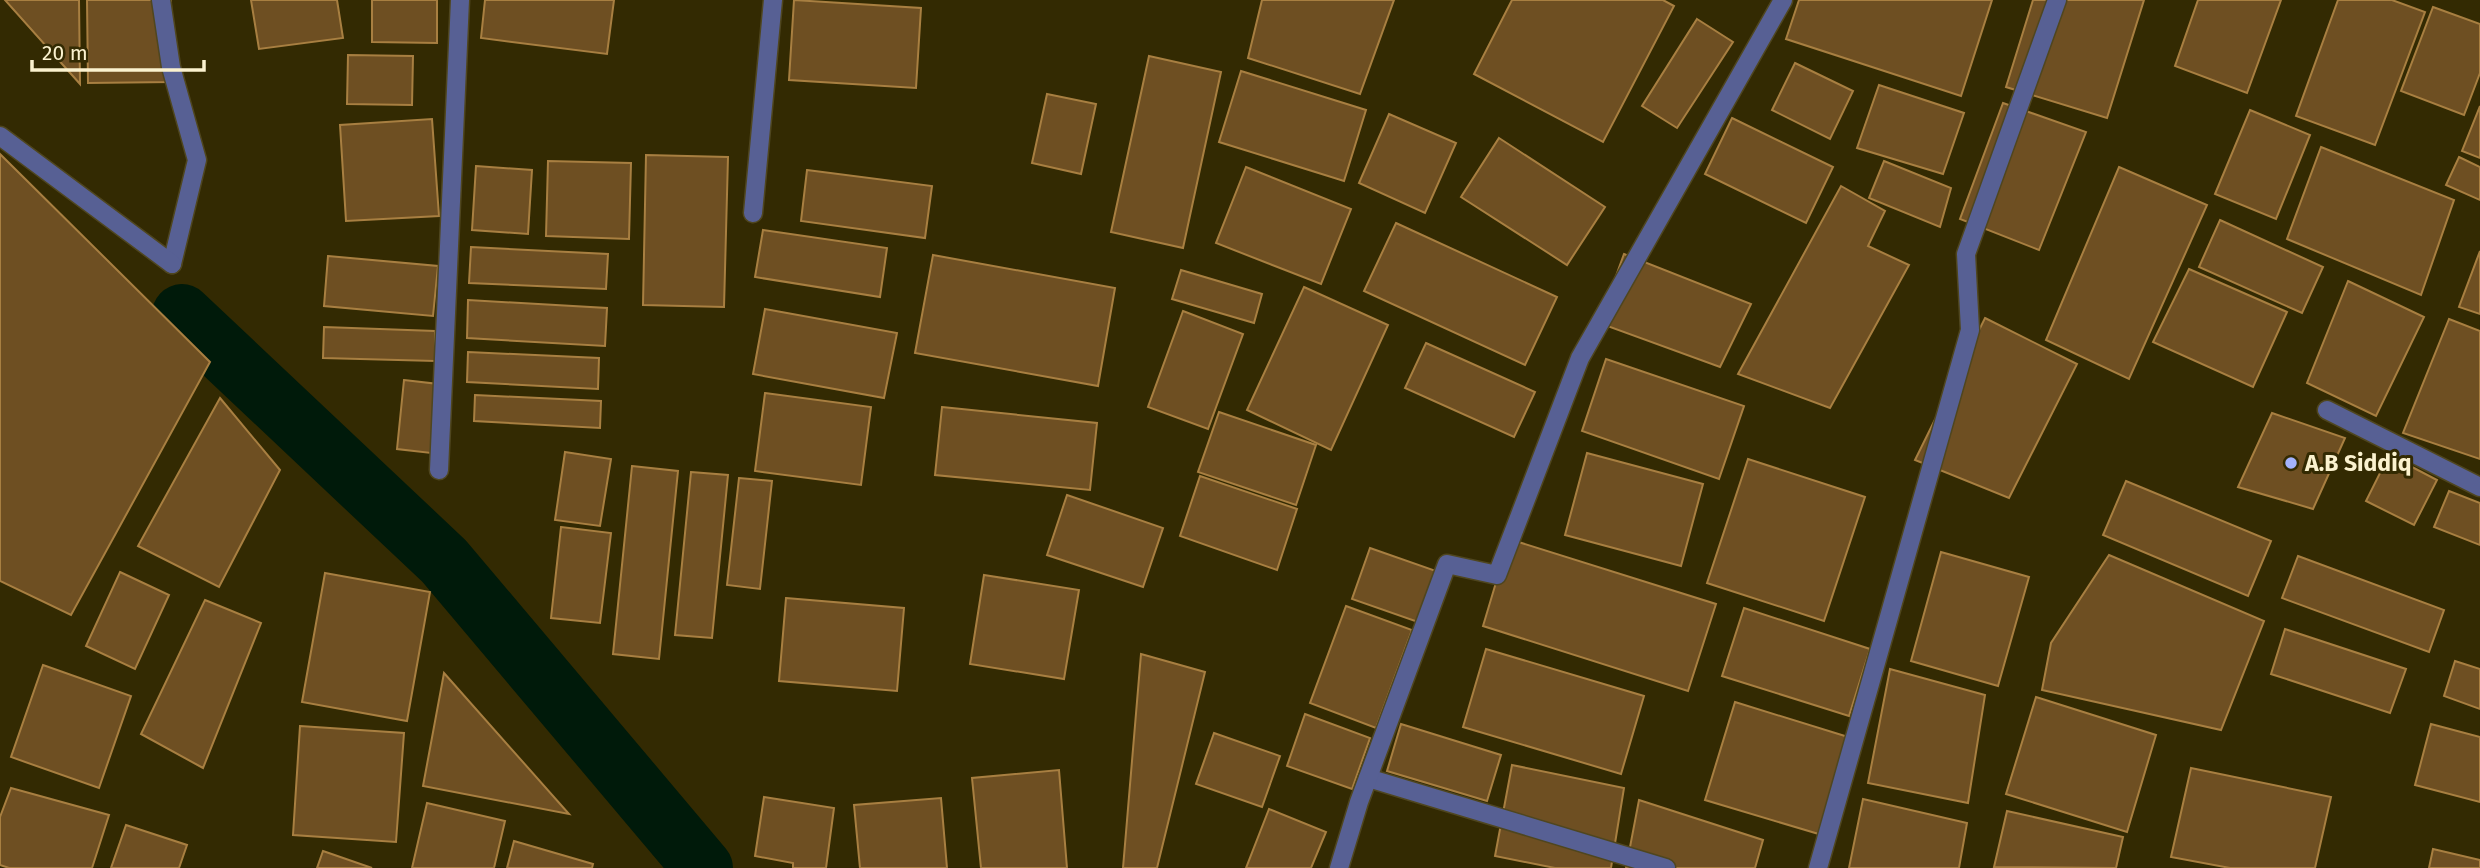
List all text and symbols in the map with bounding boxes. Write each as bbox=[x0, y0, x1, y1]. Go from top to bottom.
scale bar bbox=[32, 28, 203, 72]
text: 20 m bbox=[42, 40, 88, 66]
place label: A.B Siddiq bbox=[2304, 449, 2411, 477]
marker: A.B Siddiq bbox=[2283, 455, 2299, 471]

